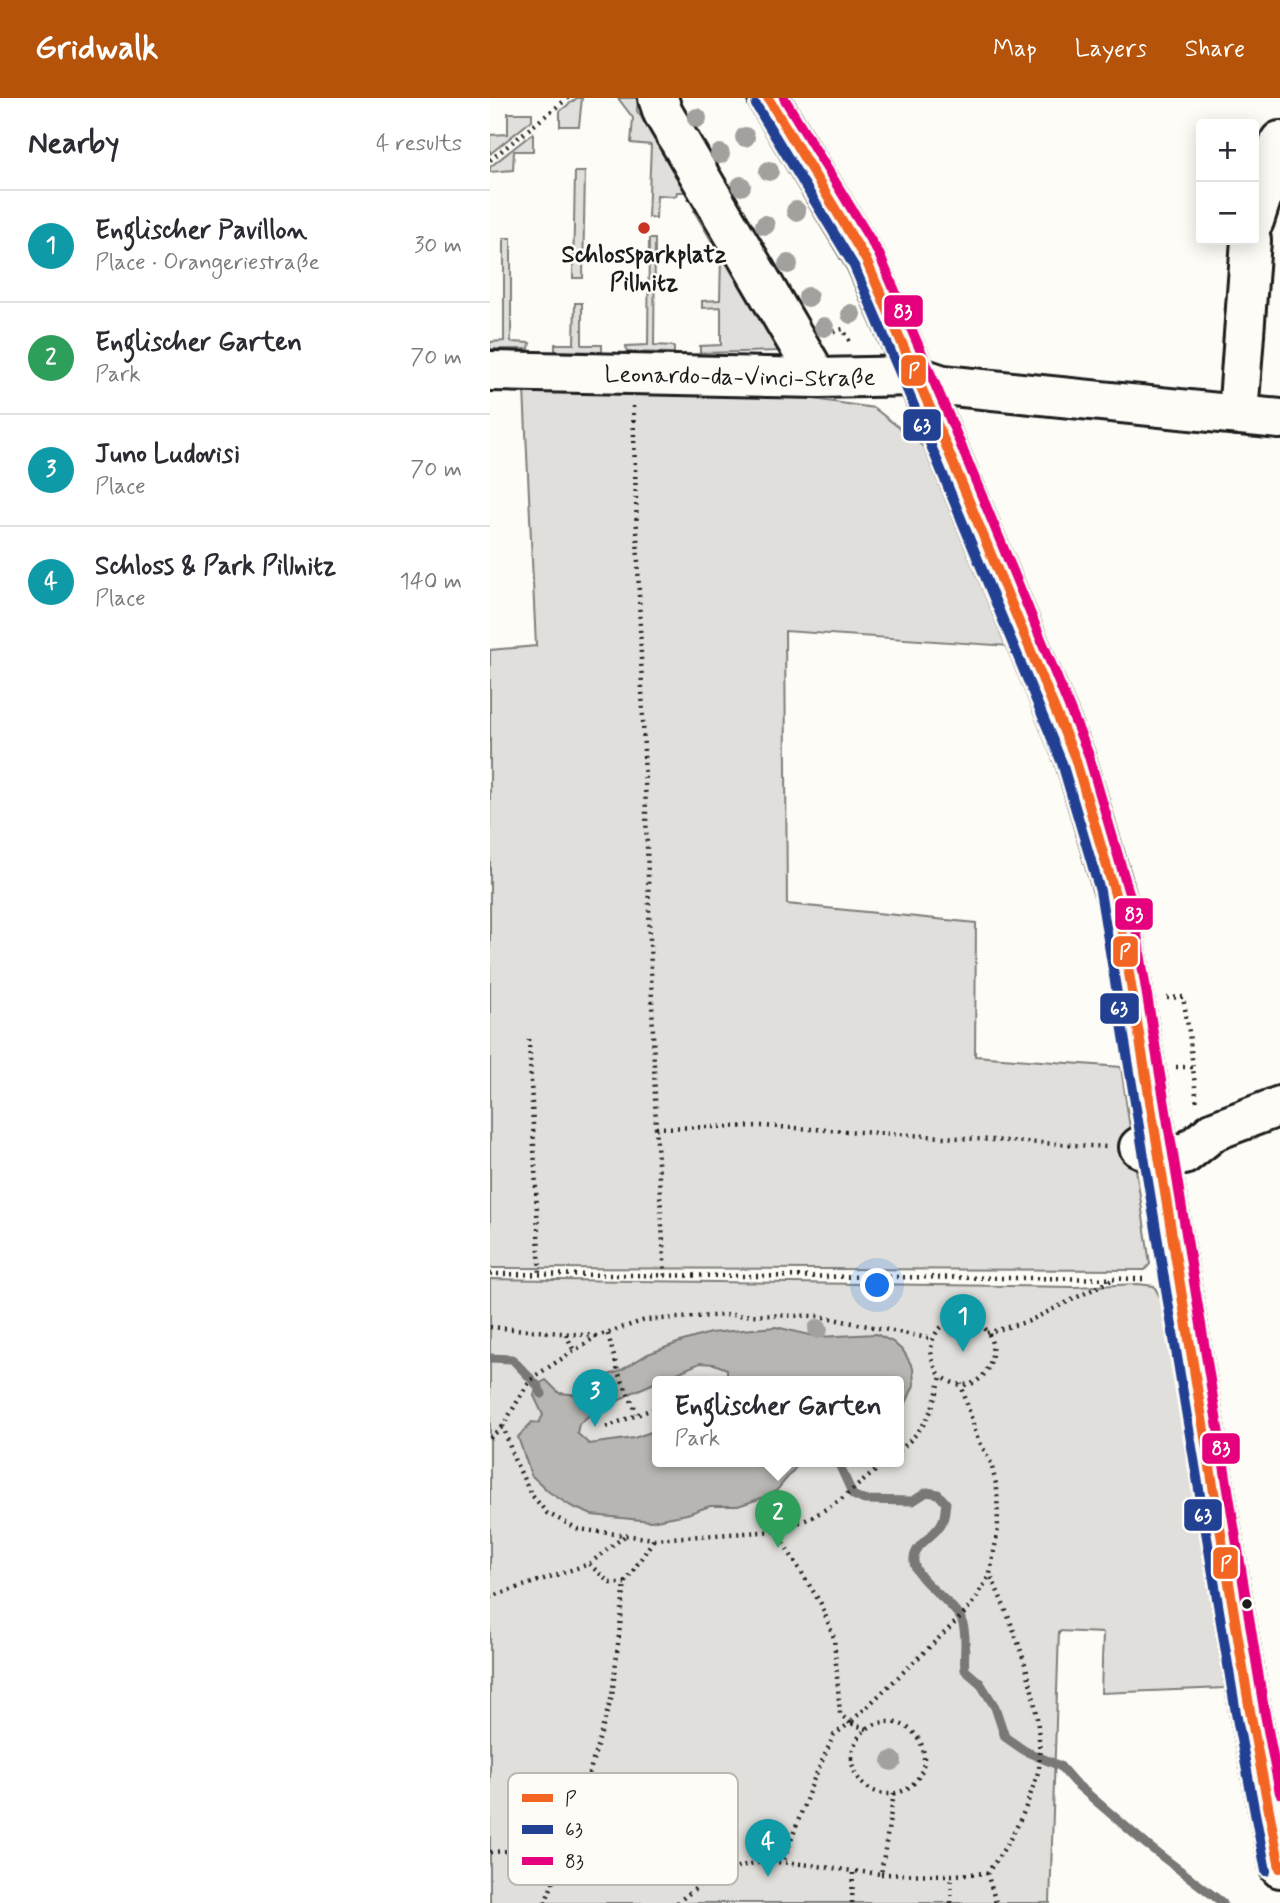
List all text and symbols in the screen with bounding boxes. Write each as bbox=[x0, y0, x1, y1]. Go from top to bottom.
text: Gridwalk bbox=[35, 27, 159, 71]
text: Map bbox=[993, 34, 1037, 65]
text: Layers bbox=[1075, 34, 1147, 65]
text: Share bbox=[1185, 34, 1245, 65]
map controls bbox=[1196, 119, 1259, 245]
button: + bbox=[1196, 119, 1259, 182]
text: Nearby bbox=[28, 124, 119, 163]
text: 4 results bbox=[376, 129, 462, 159]
button: − bbox=[1196, 182, 1259, 245]
text: Englischer Pavillon bbox=[95, 214, 307, 248]
marker: Schlossparkplatz Pillnitz bbox=[636, 220, 652, 236]
text: 1 bbox=[46, 231, 56, 261]
text: 30 m bbox=[414, 231, 462, 261]
place label: Schlossparkplatz Pillnitz bbox=[561, 240, 727, 299]
text: Place · Orangeriestraße bbox=[95, 248, 320, 278]
line badge: 83 bbox=[883, 294, 924, 328]
text: 83 bbox=[894, 300, 912, 325]
text: Englischer Garten bbox=[95, 326, 302, 360]
text: 2 bbox=[45, 343, 57, 373]
text: 70 m bbox=[410, 343, 462, 373]
line badge: P bbox=[900, 354, 927, 387]
street label: Leonardo-da-Vinci-Straße bbox=[604, 359, 876, 395]
text: P bbox=[908, 359, 920, 384]
text: Park bbox=[95, 360, 141, 390]
line badge: 63 bbox=[902, 408, 942, 442]
text: 63 bbox=[913, 414, 931, 439]
text: Juno Ludovisi bbox=[95, 438, 240, 472]
text: 3 bbox=[46, 455, 56, 485]
text: 70 m bbox=[410, 455, 462, 485]
text: Place bbox=[95, 472, 146, 502]
text: Schloss & Park Pillnitz bbox=[95, 550, 336, 584]
text: 4 bbox=[44, 567, 58, 597]
text: 140 m bbox=[399, 567, 462, 597]
text: Place bbox=[95, 584, 146, 614]
line badge: 83 bbox=[1114, 897, 1154, 931]
text: 83 bbox=[1125, 903, 1143, 928]
line badge: P bbox=[1112, 935, 1139, 968]
text: P bbox=[1119, 940, 1131, 965]
line badge: 63 bbox=[1099, 992, 1140, 1025]
text: 63 bbox=[1110, 997, 1128, 1022]
your location bbox=[860, 1268, 894, 1302]
pin: 1 bbox=[940, 1294, 986, 1352]
pin: 3 bbox=[572, 1369, 618, 1427]
popup bbox=[652, 1376, 904, 1467]
text: Englischer Garten bbox=[674, 1390, 882, 1424]
text: Park bbox=[674, 1424, 720, 1454]
line badge: 83 bbox=[1201, 1432, 1241, 1465]
text: 83 bbox=[1212, 1437, 1230, 1462]
pin: 2 bbox=[755, 1490, 801, 1548]
line badge: 63 bbox=[1183, 1498, 1223, 1532]
text: 63 bbox=[1194, 1504, 1212, 1529]
line badge: P bbox=[1212, 1546, 1239, 1580]
text: P bbox=[1220, 1552, 1232, 1577]
unlabelled marker bbox=[1240, 1597, 1254, 1611]
legend bbox=[508, 1773, 738, 1885]
text: P bbox=[565, 1787, 577, 1812]
text: 63 bbox=[565, 1818, 583, 1843]
pin: 4 bbox=[745, 1819, 791, 1877]
text: 83 bbox=[565, 1850, 584, 1875]

